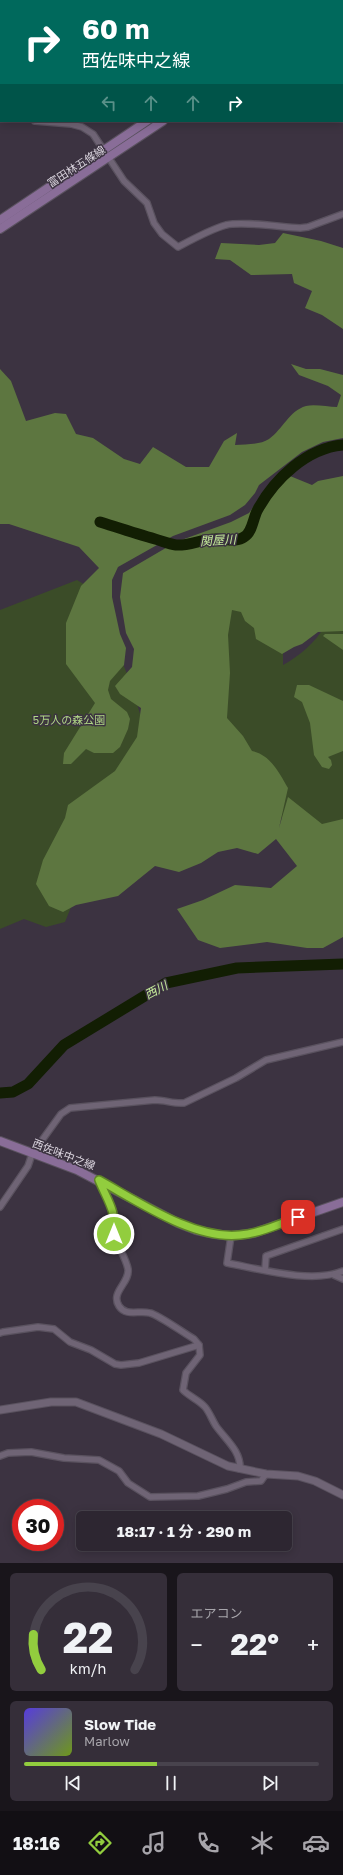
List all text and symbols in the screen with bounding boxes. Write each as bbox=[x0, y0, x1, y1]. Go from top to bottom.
text: 60 m bbox=[82, 12, 149, 45]
icon: right bbox=[16, 16, 68, 68]
text: 西佐味中之線 bbox=[82, 49, 190, 71]
icon: left bbox=[98, 92, 120, 114]
icon: ahead bbox=[140, 92, 162, 114]
icon: ahead bbox=[182, 92, 204, 114]
icon: right bbox=[224, 92, 246, 114]
street label: 富田林五條線 bbox=[45, 143, 107, 189]
water label: 関屋川 bbox=[200, 531, 238, 548]
park label: 5万人の森公園 bbox=[33, 713, 105, 726]
water label: 西川 bbox=[142, 977, 172, 1002]
street label: 西佐味中之線 bbox=[31, 1136, 97, 1172]
pin bbox=[281, 1200, 315, 1234]
icon: arrive bbox=[287, 1206, 309, 1228]
position arrow bbox=[93, 1213, 135, 1255]
speed limit sign: 30 bbox=[12, 1499, 64, 1551]
text: 18:17 · 1 分 · 290 m bbox=[117, 1522, 251, 1540]
text: エアコン bbox=[191, 1605, 243, 1621]
text: 22 bbox=[63, 1612, 114, 1662]
text: 22° bbox=[231, 1626, 279, 1662]
text: − bbox=[191, 1631, 203, 1658]
text: + bbox=[307, 1631, 319, 1658]
text: km/h bbox=[70, 1660, 106, 1677]
text: Slow Tide bbox=[84, 1715, 156, 1733]
text: Marlow bbox=[84, 1733, 130, 1749]
icon: previous bbox=[62, 1772, 84, 1794]
icon: pause bbox=[160, 1772, 182, 1794]
icon: next bbox=[259, 1772, 281, 1794]
icon: directions bbox=[86, 1829, 114, 1857]
icon: music bbox=[140, 1829, 168, 1857]
icon: phone bbox=[194, 1829, 222, 1857]
icon: climate bbox=[248, 1829, 276, 1857]
icon: car bbox=[302, 1829, 330, 1857]
text: 18:16 bbox=[13, 1832, 60, 1854]

